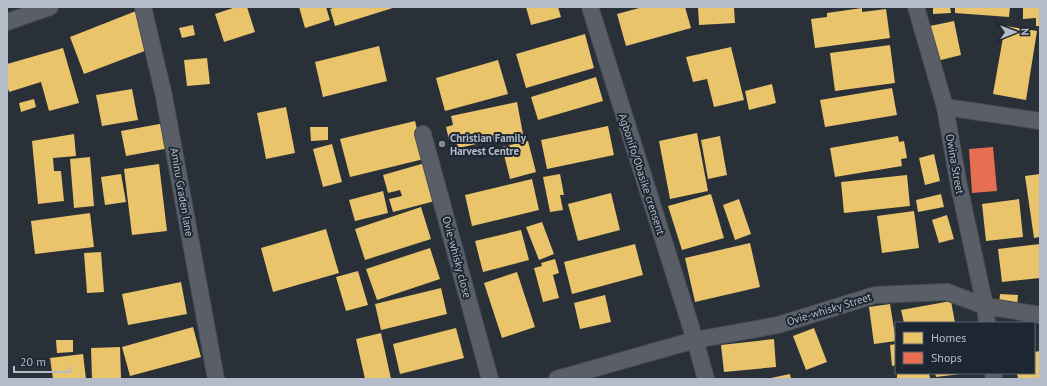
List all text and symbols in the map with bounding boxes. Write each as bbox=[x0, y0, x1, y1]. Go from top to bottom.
north arrow bbox=[995, 12, 1035, 52]
text: N bbox=[1018, 28, 1032, 36]
street label: Agbonifo/Obasike crensent bbox=[616, 112, 668, 237]
place label: Christian Family Harvest Centre bbox=[450, 131, 527, 158]
street label: Owina Street bbox=[943, 133, 967, 196]
marker: Christian Family Harvest Centre bbox=[437, 139, 447, 149]
street label: Aminu Graden lane bbox=[167, 147, 197, 238]
street label: Ovie-whisky close bbox=[439, 215, 475, 300]
street label: Ovie-whisky Street bbox=[785, 289, 873, 329]
legend bbox=[895, 322, 1035, 374]
text: Homes bbox=[931, 330, 966, 345]
scale bar bbox=[14, 348, 70, 374]
text: Shops bbox=[931, 350, 962, 365]
text: 20 m bbox=[20, 354, 46, 369]

